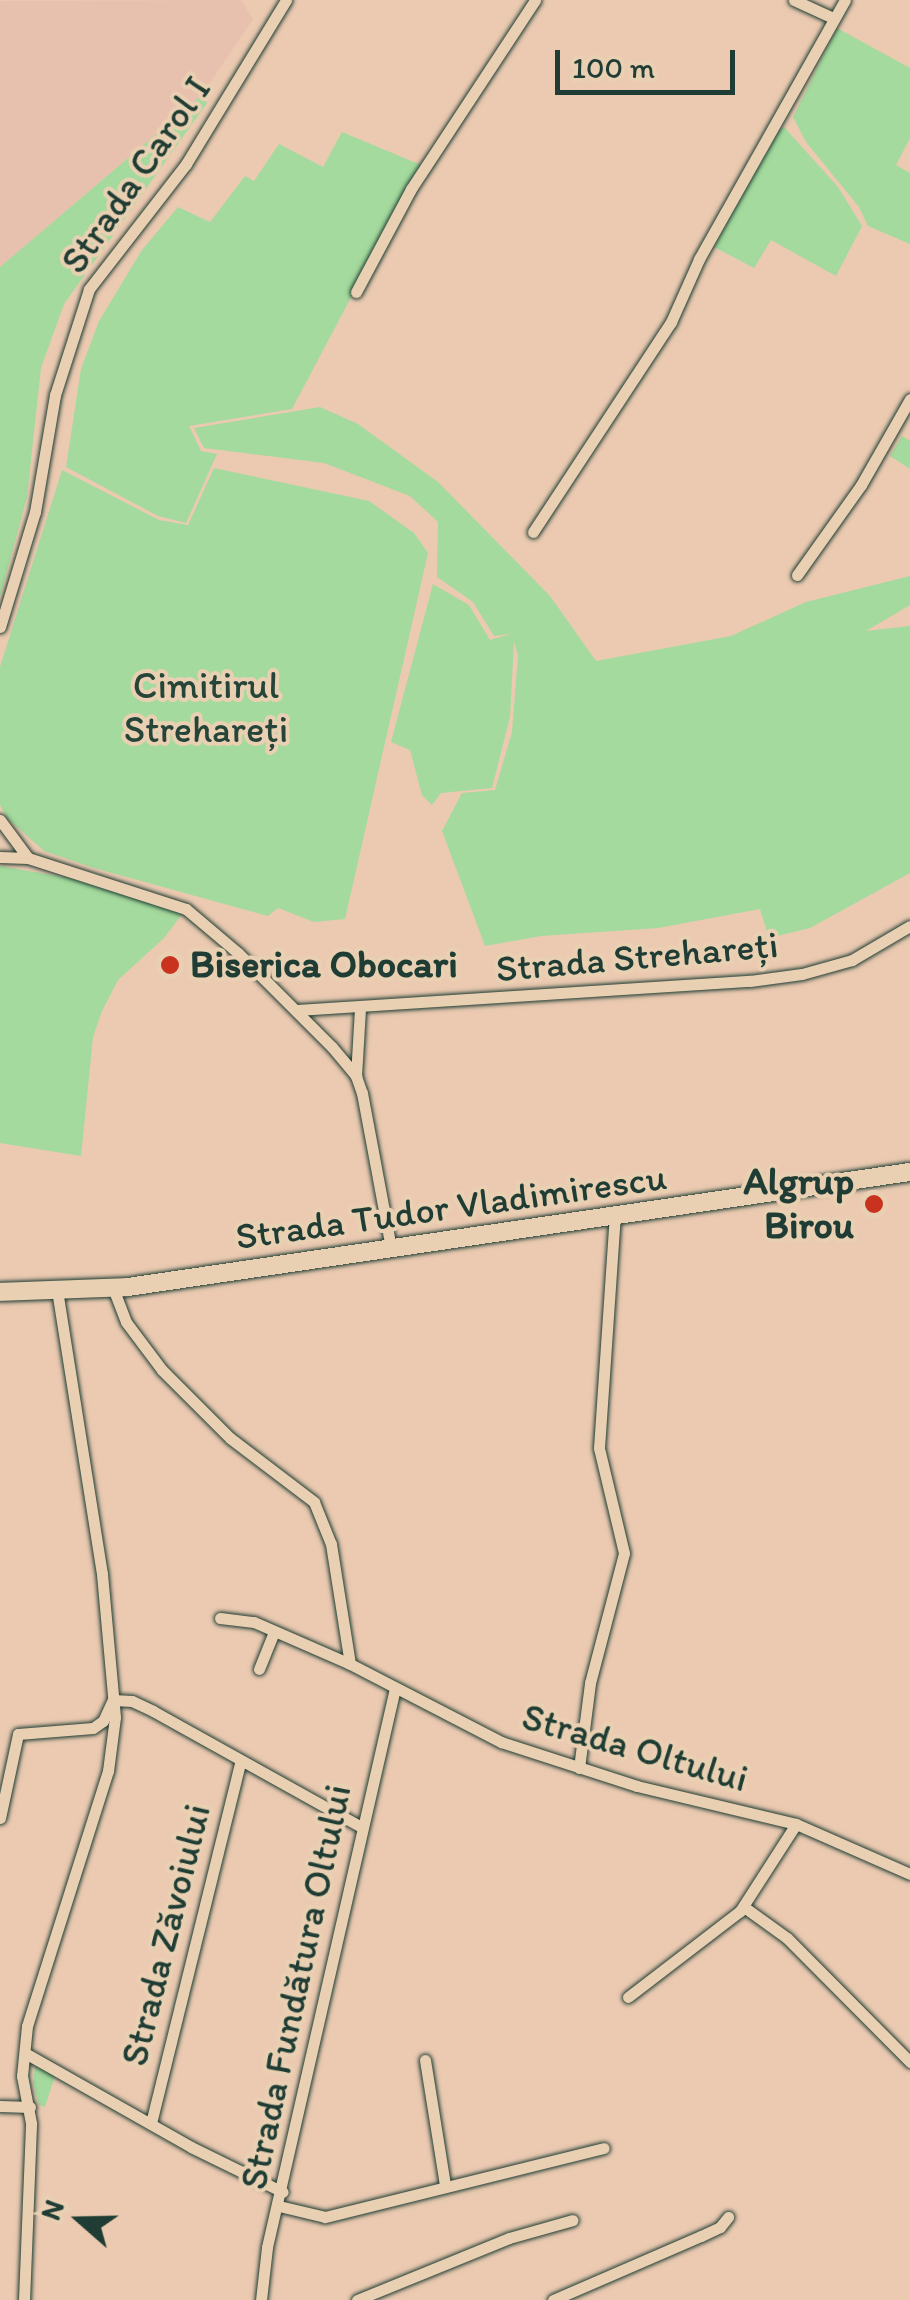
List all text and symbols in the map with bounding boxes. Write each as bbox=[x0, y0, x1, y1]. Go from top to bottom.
scale bar bbox=[560, 30, 740, 92]
text: 100 m bbox=[572, 49, 655, 86]
street label: Strada Carol I bbox=[51, 68, 221, 282]
park label: Cimitirul Strehareți bbox=[124, 663, 288, 752]
street label: Strada Strehareți bbox=[494, 922, 780, 992]
place label: Biserica Obocari bbox=[190, 942, 457, 988]
marker: Biserica Obocari bbox=[159, 954, 181, 976]
street label: Strada Tudor Vladimirescu bbox=[233, 1154, 669, 1260]
place label: Algrup Birou bbox=[743, 1159, 854, 1248]
marker: Algrup Birou bbox=[863, 1193, 885, 1215]
street label: Strada Oltului bbox=[517, 1694, 753, 1802]
street label: Strada Fundătura Oltului bbox=[231, 1781, 361, 2193]
street label: Strada Zăvoiului bbox=[111, 1799, 221, 2071]
north arrow bbox=[30, 2170, 130, 2270]
text: N bbox=[33, 2195, 71, 2224]

